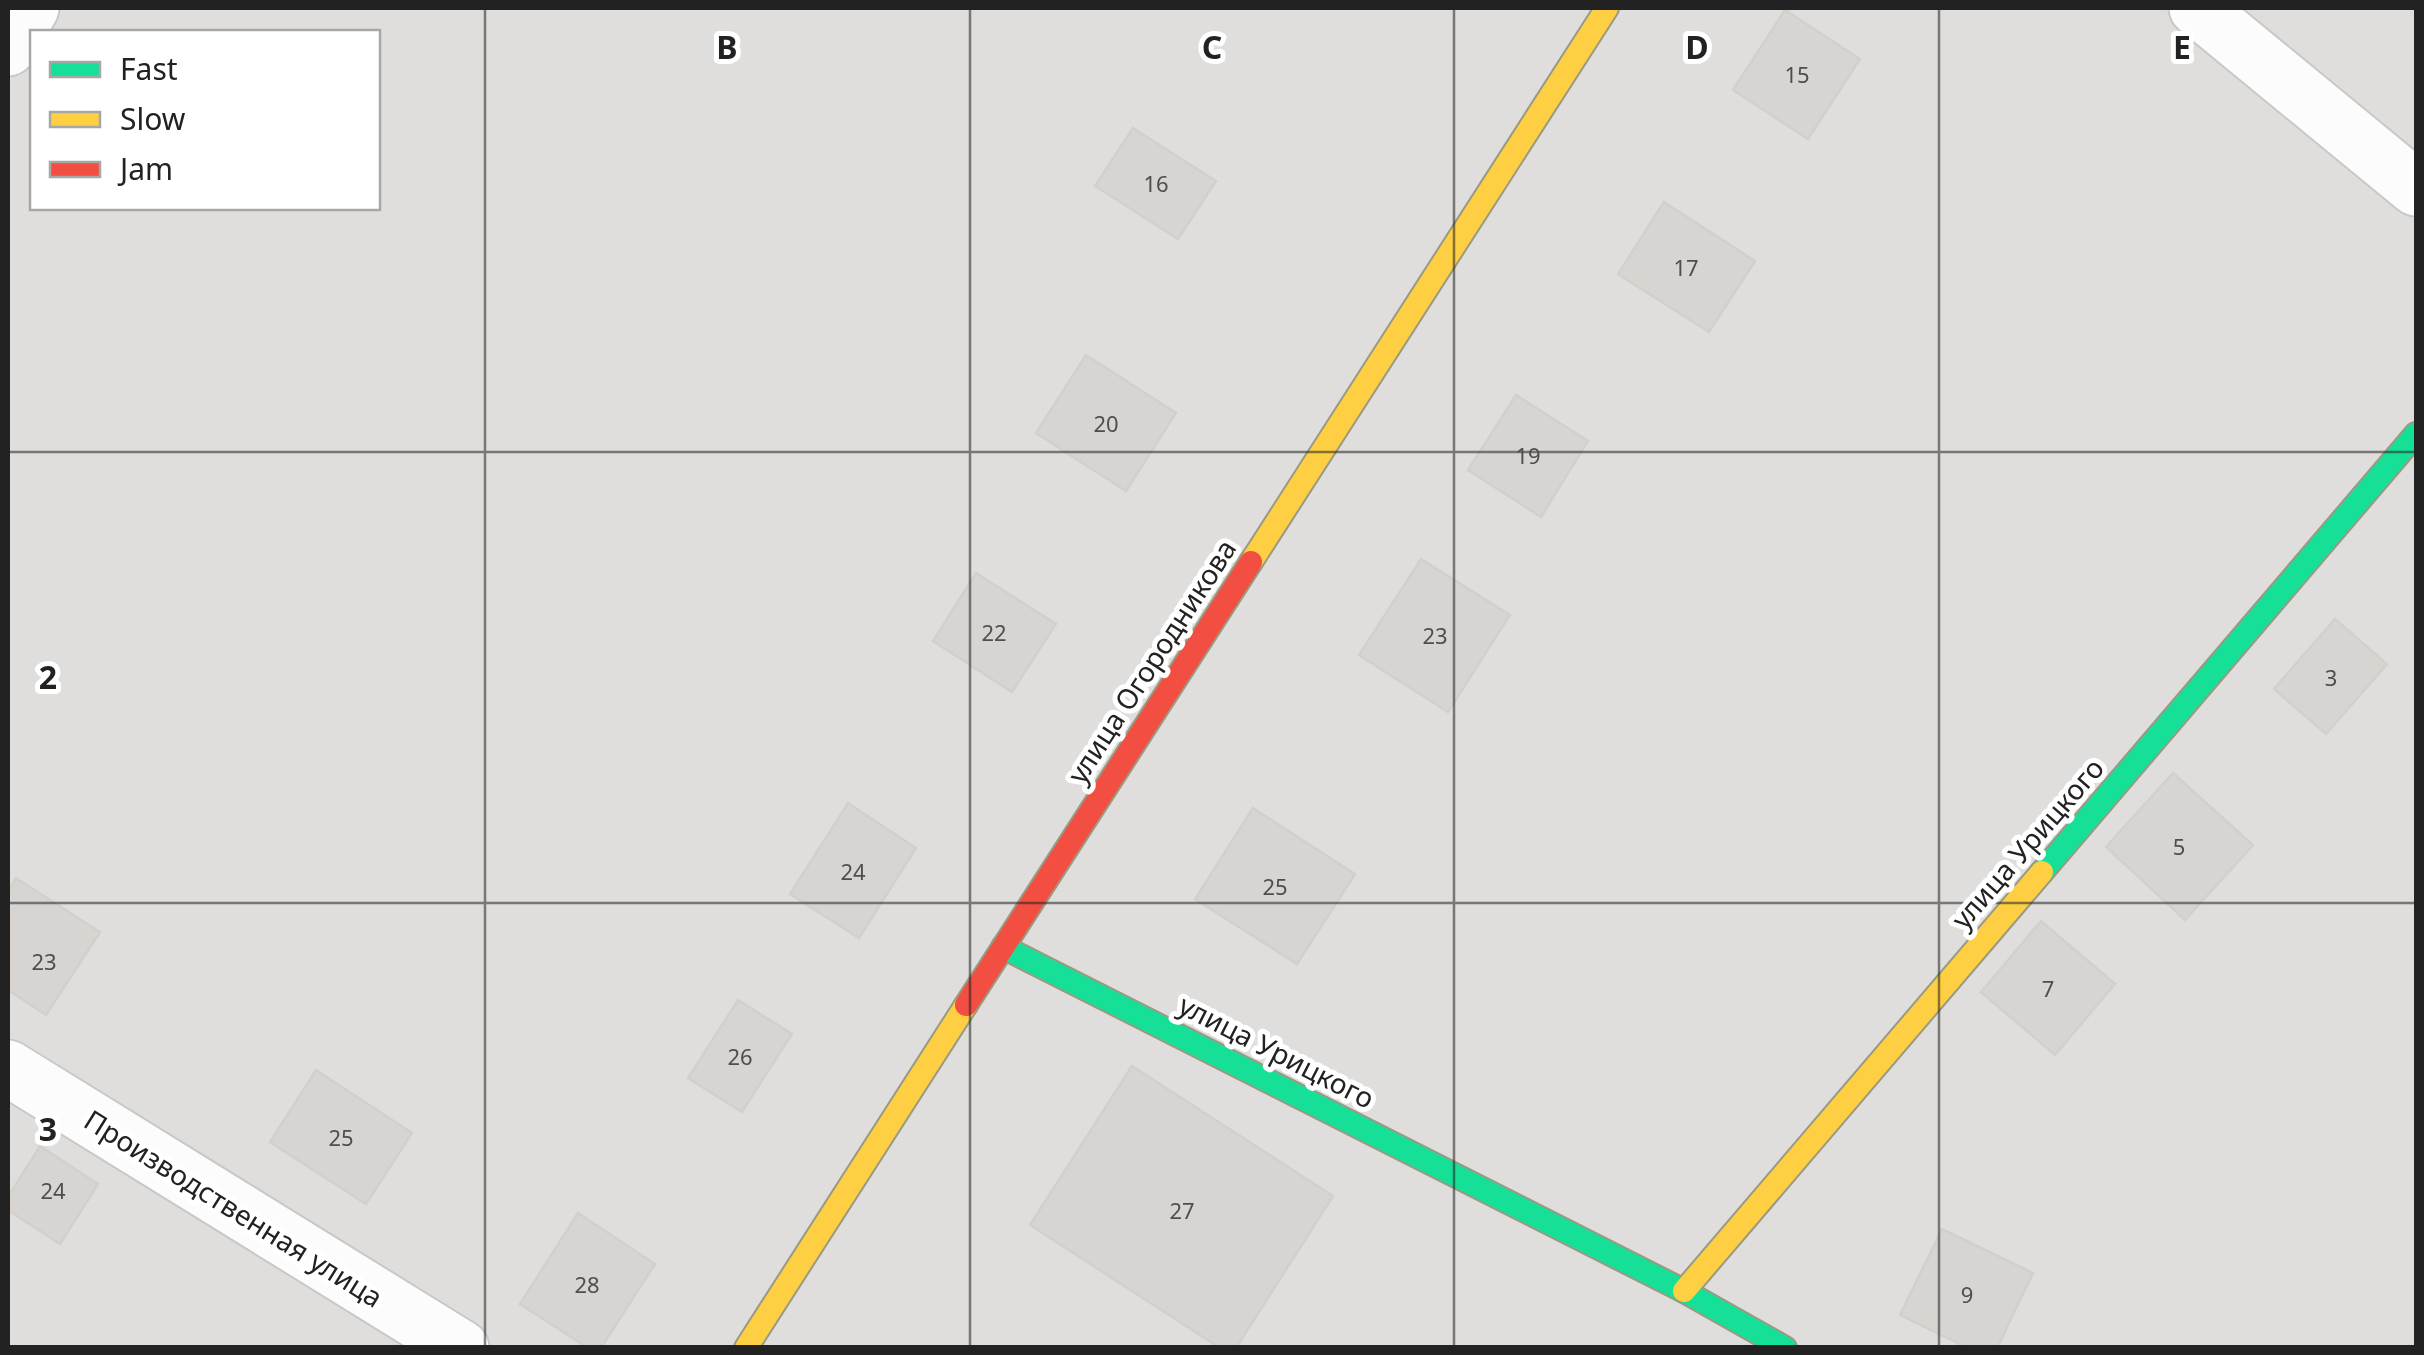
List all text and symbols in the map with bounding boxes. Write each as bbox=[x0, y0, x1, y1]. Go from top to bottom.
text: B bbox=[716, 25, 738, 68]
text: C bbox=[1202, 25, 1222, 68]
text: D bbox=[1685, 25, 1709, 68]
text: E bbox=[2173, 25, 2191, 68]
legend bbox=[30, 30, 380, 210]
text: Fast bbox=[120, 48, 178, 89]
house number: 15 bbox=[1784, 59, 1810, 89]
text: Slow bbox=[120, 98, 186, 139]
text: Jam bbox=[117, 148, 173, 189]
house number: 16 bbox=[1143, 168, 1169, 198]
house number: 17 bbox=[1673, 252, 1699, 282]
house number: 20 bbox=[1093, 408, 1119, 438]
house number: 19 bbox=[1515, 440, 1541, 470]
street label: улица Огородникова bbox=[1058, 532, 1244, 790]
house number: 22 bbox=[981, 617, 1007, 647]
house number: 23 bbox=[1422, 620, 1448, 650]
text: 2 bbox=[39, 655, 57, 698]
house number: 3 bbox=[2325, 662, 2337, 692]
street label: улица Урицкого bbox=[1942, 750, 2112, 936]
house number: 5 bbox=[2173, 831, 2185, 861]
house number: 24 bbox=[840, 856, 866, 886]
house number: 25 bbox=[1262, 871, 1288, 901]
house number: 23 bbox=[31, 946, 57, 976]
house number: 7 bbox=[2042, 973, 2054, 1003]
street label: улица Урицкого bbox=[1173, 985, 1381, 1117]
house number: 26 bbox=[727, 1041, 753, 1071]
street label: Производственная улица bbox=[78, 1100, 390, 1316]
text: 3 bbox=[39, 1107, 57, 1150]
house number: 25 bbox=[328, 1122, 354, 1152]
house number: 24 bbox=[40, 1175, 66, 1205]
house number: 27 bbox=[1169, 1195, 1195, 1225]
house number: 28 bbox=[574, 1269, 600, 1299]
house number: 9 bbox=[1961, 1279, 1973, 1309]

